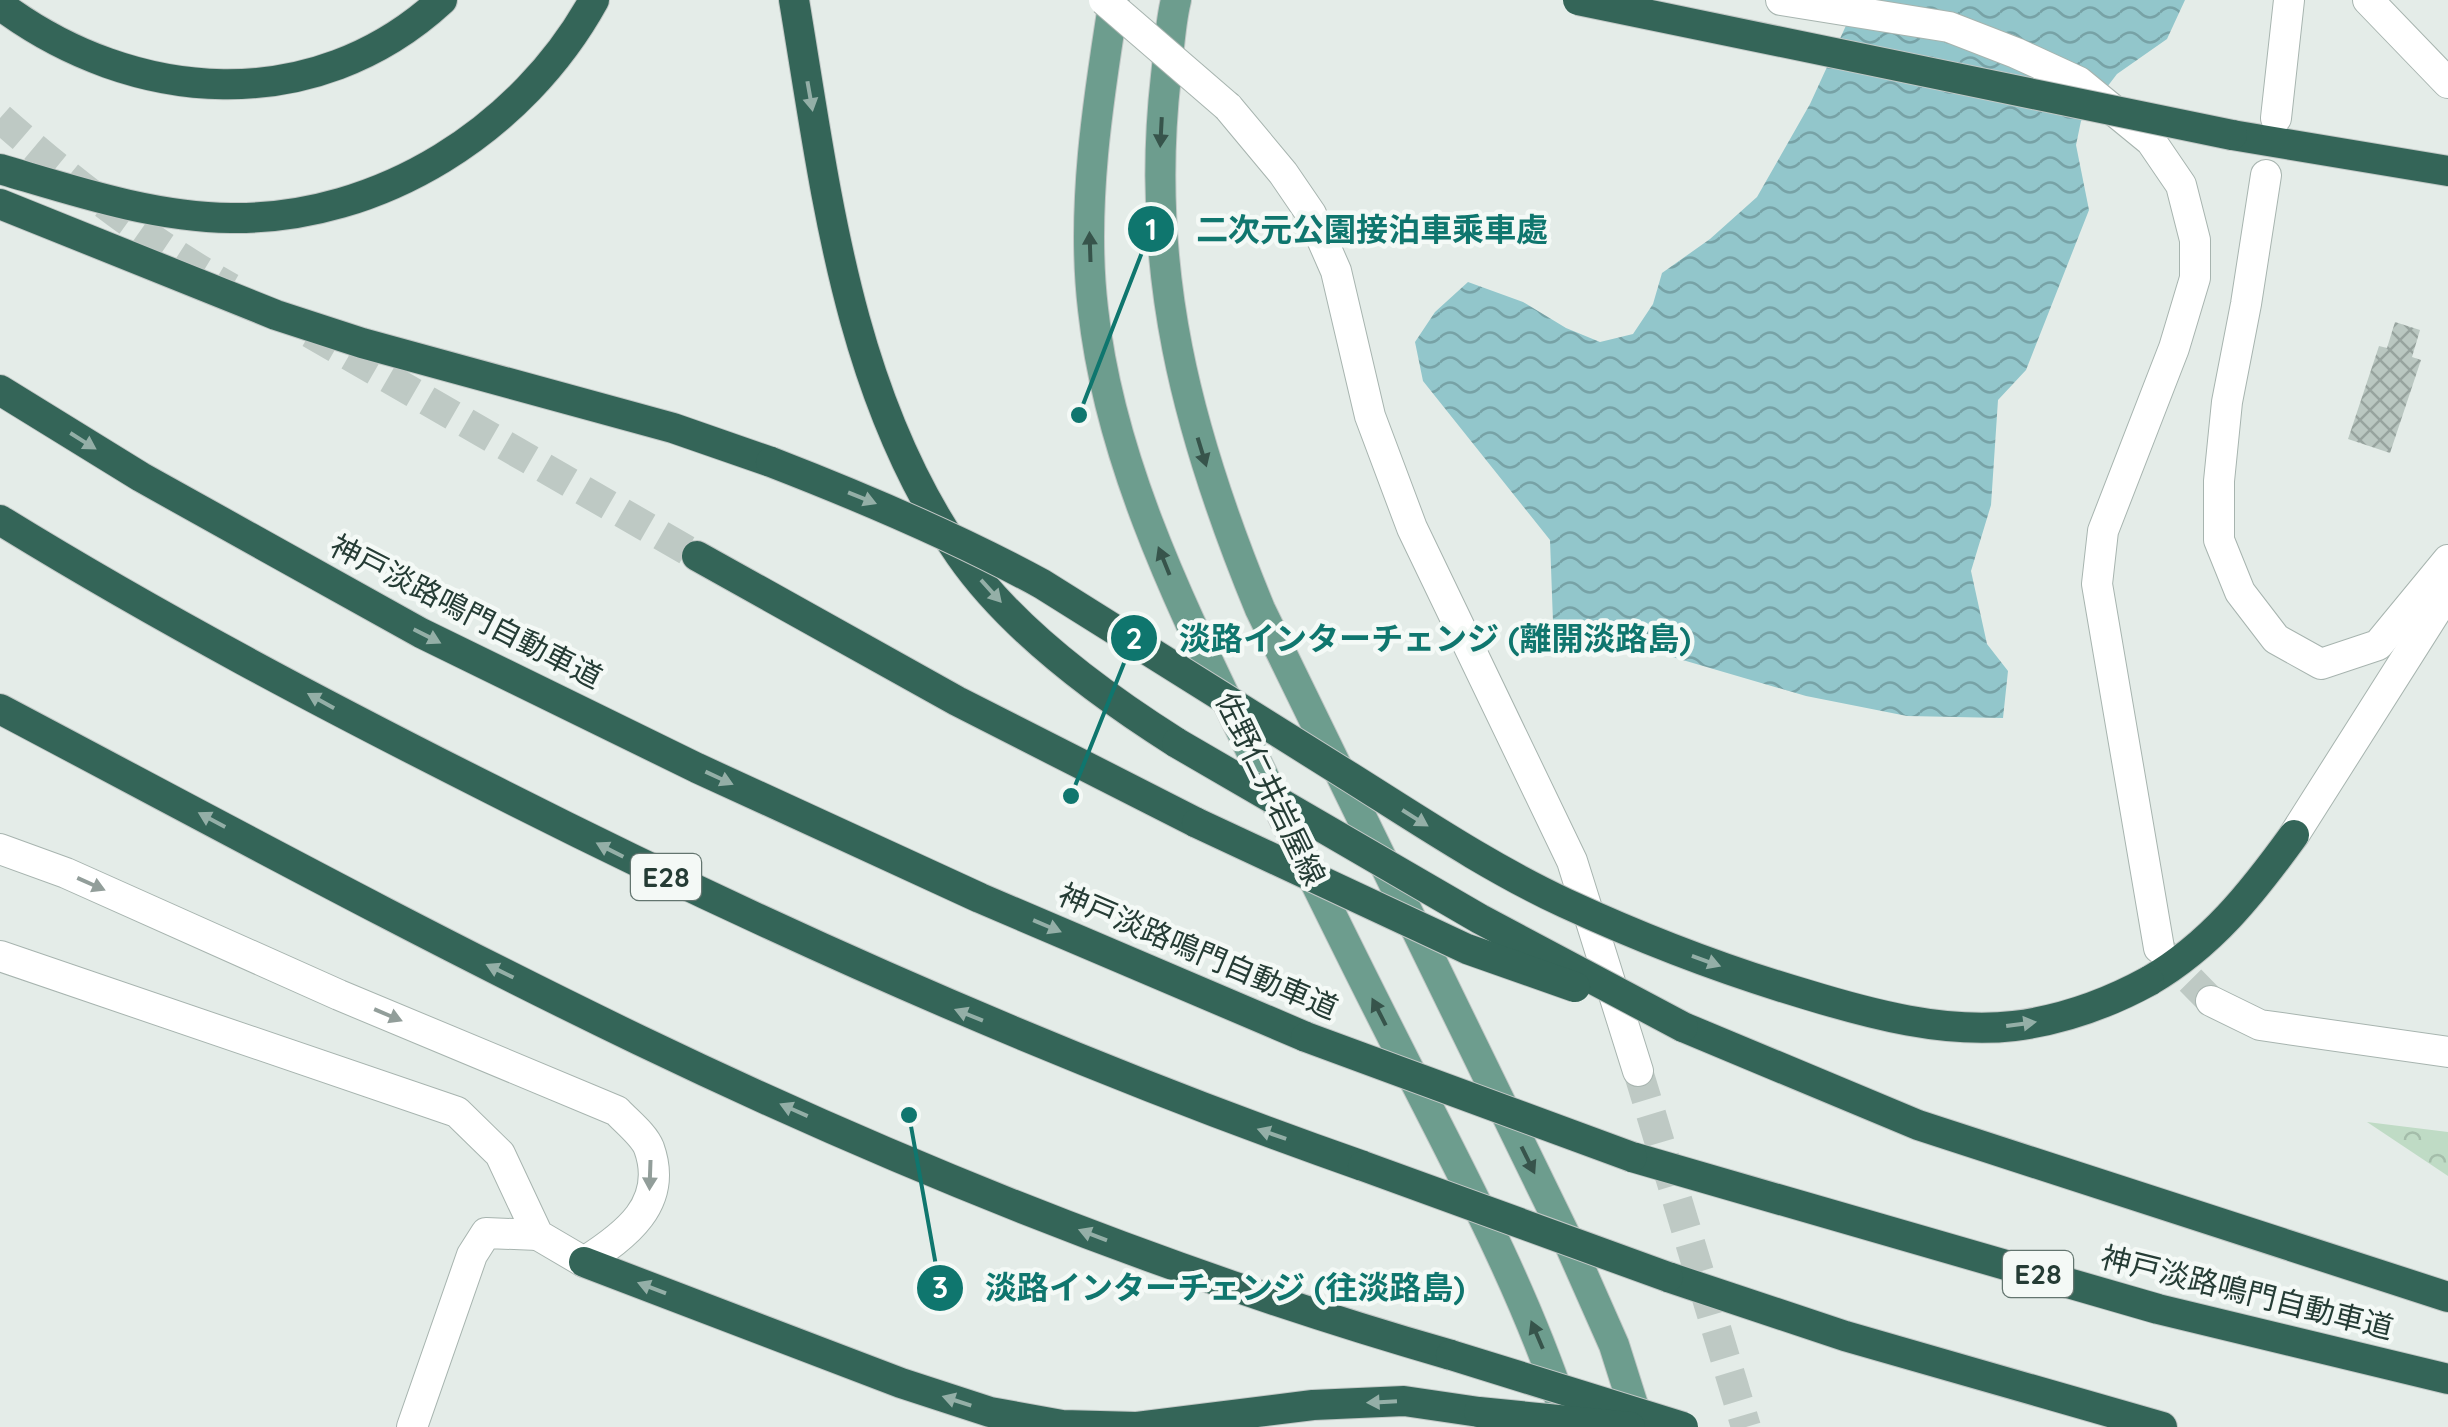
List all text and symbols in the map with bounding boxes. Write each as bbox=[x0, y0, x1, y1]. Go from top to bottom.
one-way arrow bbox=[803, 81, 818, 112]
one-way arrow bbox=[1153, 116, 1169, 148]
callout: 二次元公園接泊車乘車處 bbox=[1126, 198, 1568, 260]
text: 二次元公園接泊車乘車處 bbox=[1196, 209, 1548, 249]
text: 1 bbox=[1145, 210, 1157, 248]
one-way arrow bbox=[1082, 230, 1098, 262]
one-way arrow bbox=[69, 432, 97, 450]
one-way arrow bbox=[1195, 437, 1210, 467]
one-way arrow bbox=[847, 490, 877, 506]
street label: 神戸淡路鳴門自動車道 bbox=[324, 526, 609, 696]
one-way arrow bbox=[1156, 545, 1172, 575]
one-way arrow bbox=[980, 578, 1002, 603]
callout: 淡路インターチェンジ (離開淡路島) bbox=[1109, 607, 1711, 669]
text: 淡路インターチェンジ (離開淡路島) bbox=[1179, 618, 1691, 658]
text: 2 bbox=[1125, 619, 1143, 657]
one-way arrow bbox=[412, 627, 441, 644]
street label: 佐野仁井岩屋線 bbox=[1208, 686, 1334, 891]
one-way arrow bbox=[307, 693, 335, 711]
one-way arrow bbox=[704, 770, 734, 786]
one-way arrow bbox=[1401, 808, 1429, 826]
one-way arrow bbox=[197, 812, 226, 829]
one-way arrow bbox=[596, 842, 625, 859]
road number: E28 bbox=[631, 854, 701, 900]
street label: 神戸淡路鳴門自動車道 bbox=[1053, 875, 1344, 1027]
one-way arrow bbox=[76, 876, 106, 892]
one-way arrow bbox=[1032, 918, 1062, 934]
one-way arrow bbox=[1691, 954, 1721, 969]
one-way arrow bbox=[485, 963, 514, 980]
one-way arrow bbox=[1371, 997, 1388, 1026]
one-way arrow bbox=[954, 1006, 984, 1022]
one-way arrow bbox=[373, 1007, 403, 1023]
one-way arrow bbox=[2006, 1015, 2038, 1031]
one-way arrow bbox=[779, 1102, 809, 1118]
one-way arrow bbox=[1256, 1125, 1286, 1140]
one-way arrow bbox=[1519, 1145, 1536, 1174]
one-way arrow bbox=[641, 1160, 657, 1191]
one-way arrow bbox=[1078, 1227, 1108, 1243]
street label: 神戸淡路鳴門自動車道 bbox=[2097, 1237, 2397, 1347]
road number: E28 bbox=[2003, 1251, 2073, 1297]
callout: 淡路インターチェンジ (往淡路島) bbox=[915, 1257, 1485, 1319]
text: 淡路インターチェンジ (往淡路島) bbox=[985, 1267, 1465, 1307]
text: 3 bbox=[932, 1268, 948, 1306]
one-way arrow bbox=[637, 1280, 667, 1295]
one-way arrow bbox=[1529, 1320, 1545, 1350]
one-way arrow bbox=[941, 1392, 971, 1407]
one-way arrow bbox=[1366, 1394, 1398, 1410]

